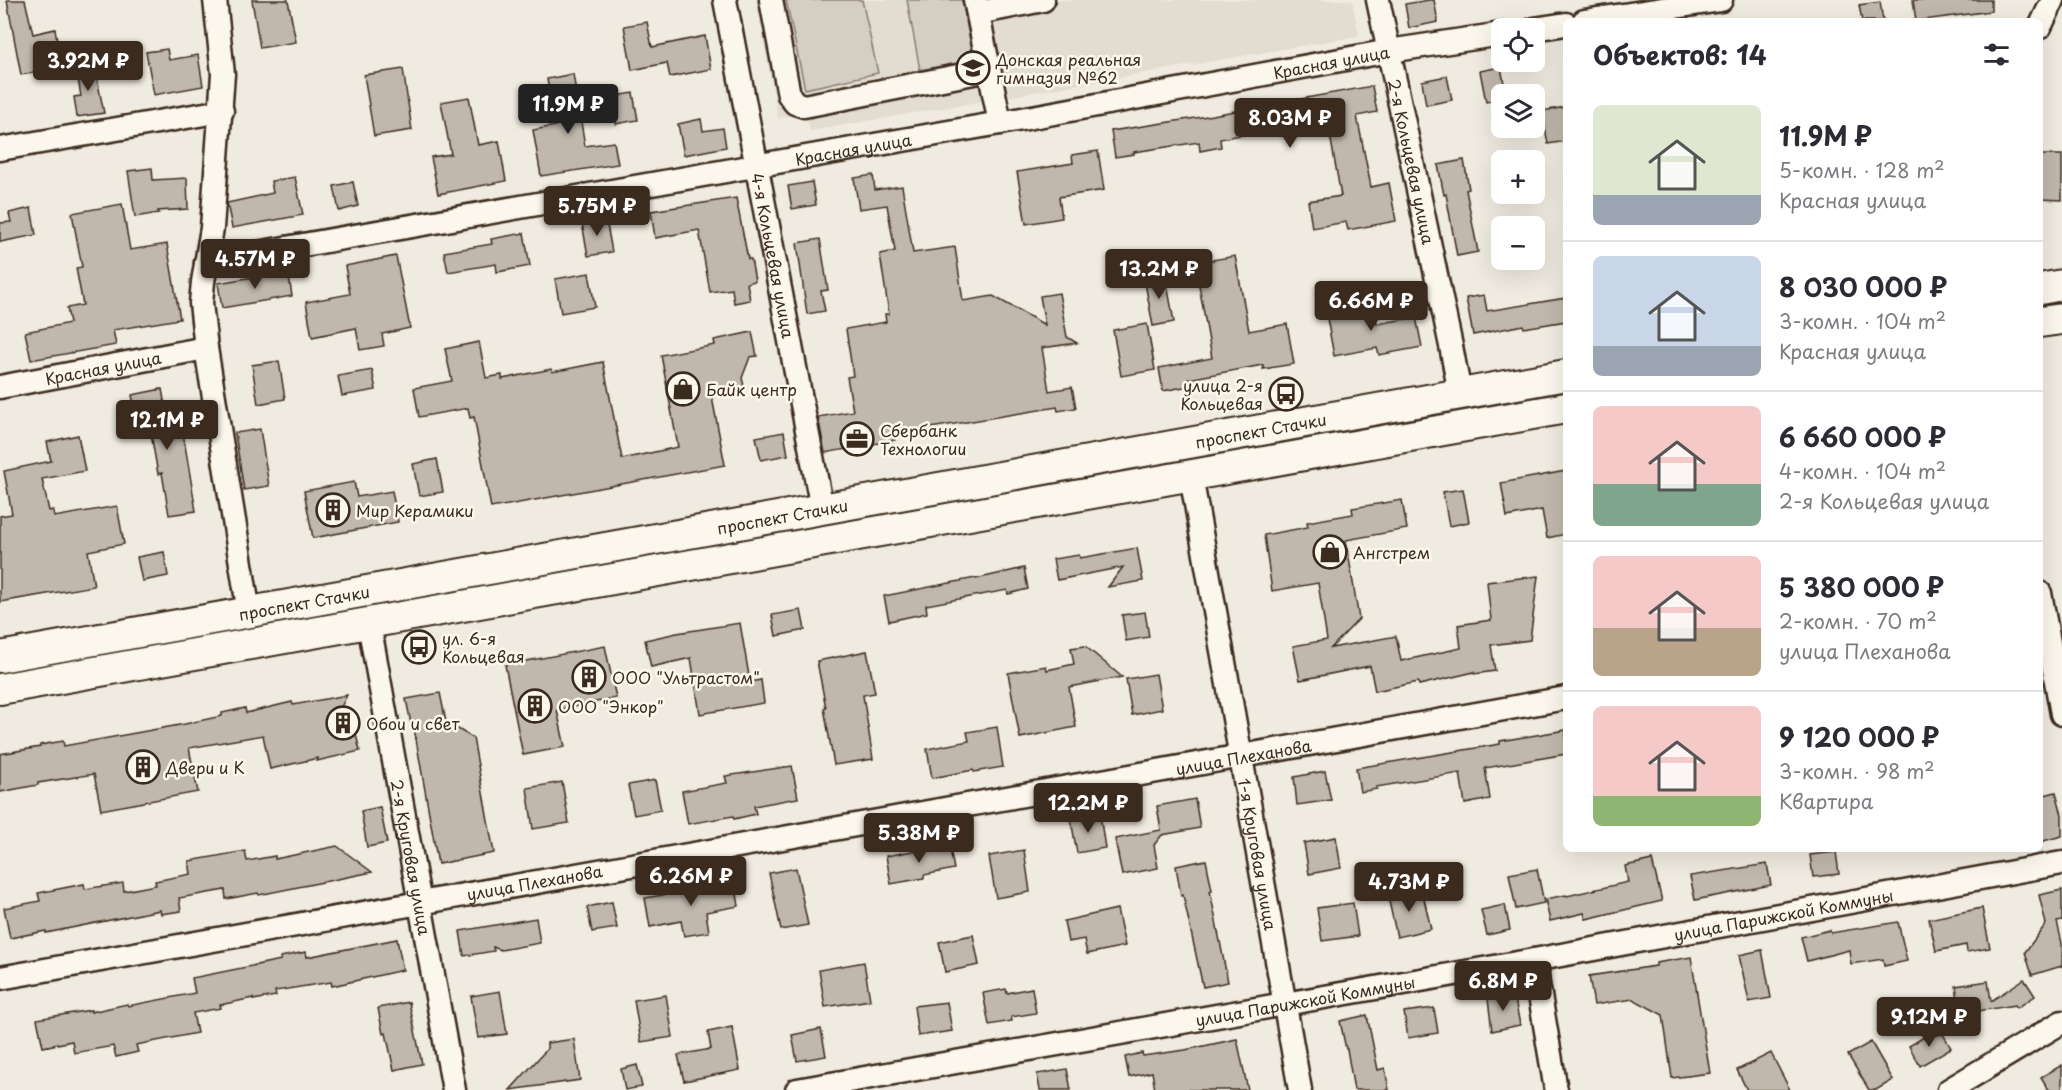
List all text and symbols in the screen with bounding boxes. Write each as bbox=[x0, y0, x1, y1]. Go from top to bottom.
map controls bbox=[1491, 18, 1545, 270]
button: locate bbox=[1491, 18, 1545, 72]
text: Объектов: 14 bbox=[1593, 35, 1767, 74]
icon: filters bbox=[1980, 38, 2013, 71]
street label: Красная улица bbox=[1271, 39, 1391, 84]
pin: 3.92M ₽ bbox=[33, 41, 143, 92]
text: 3.92M ₽ bbox=[47, 45, 129, 75]
place label: Донская реальная гимназия №62 bbox=[995, 47, 1141, 89]
school or university icon: Донская реальная гимназия №62 bbox=[955, 50, 991, 86]
street label: 2-я Кольцевая улица bbox=[1383, 77, 1441, 246]
pin: 11.9M ₽ bbox=[513, 84, 623, 135]
button: layers bbox=[1491, 84, 1545, 138]
text: 11.9M ₽ bbox=[532, 88, 604, 118]
pin: 8.03M ₽ bbox=[1235, 98, 1345, 149]
text: 8.03M ₽ bbox=[1248, 102, 1332, 132]
text: 11.9M ₽ bbox=[1779, 116, 1872, 155]
street label: Красная улица bbox=[793, 127, 913, 171]
icon: home bbox=[1641, 129, 1713, 201]
button: + bbox=[1491, 150, 1545, 204]
text: 5-комн. · 128 m² bbox=[1779, 155, 1945, 185]
street label: 4-я Кольцевая улица bbox=[746, 171, 801, 340]
text: Красная улица bbox=[1779, 185, 1926, 215]
pin: 5.75M ₽ bbox=[542, 186, 652, 237]
text: 5.75M ₽ bbox=[558, 190, 636, 220]
button: − bbox=[1491, 216, 1545, 270]
pin: 4.57M ₽ bbox=[200, 239, 310, 290]
text: 4.57M ₽ bbox=[215, 243, 295, 273]
pin: 13.2M ₽ bbox=[1104, 249, 1214, 300]
text: 13.2M ₽ bbox=[1119, 253, 1199, 283]
text: 8 030 000 ₽ bbox=[1779, 267, 1947, 306]
icon: home bbox=[1641, 280, 1713, 352]
pin: 6.66M ₽ bbox=[1316, 281, 1426, 332]
text: 6.66M ₽ bbox=[1329, 285, 1413, 315]
text: 3-комн. · 104 m² bbox=[1779, 306, 1946, 336]
text: Красная улица bbox=[1779, 336, 1926, 366]
street label: Красная улица bbox=[43, 345, 163, 390]
shop icon: Байк центр bbox=[665, 371, 701, 407]
place label: улица 2-я Кольцевая bbox=[1180, 373, 1263, 415]
bus stop icon: улица 2-я Кольцевая bbox=[1268, 376, 1304, 412]
place label: Байк центр bbox=[706, 377, 797, 401]
pin: 12.1M ₽ bbox=[112, 400, 222, 451]
text: 12.1M ₽ bbox=[130, 404, 204, 434]
street label: проспект Стачки bbox=[1193, 406, 1328, 454]
text: 6 660 000 ₽ bbox=[1779, 417, 1946, 456]
place label: Сбербанк Технологии bbox=[880, 418, 966, 460]
office icon: Сбербанк Технологии bbox=[839, 421, 875, 457]
icon: home bbox=[1641, 430, 1713, 502]
text: 4-комн. · 104 m² bbox=[1779, 456, 1946, 486]
text: 2-я Кольцевая улица bbox=[1779, 486, 1989, 516]
building icon: Мир Керамики bbox=[315, 492, 351, 528]
street label: проспект Стачки bbox=[715, 493, 850, 540]
place label: Мир Керамики bbox=[356, 498, 474, 522]
shop icon: Ангстрем bbox=[1312, 534, 1348, 570]
place label: Ангстрем bbox=[1353, 540, 1430, 564]
text: 5 380 000 ₽ bbox=[1779, 567, 1944, 606]
street label: проспект Стачки bbox=[237, 579, 372, 626]
icon: home bbox=[1641, 580, 1713, 652]
text: 2-комн. · 70 m² bbox=[1779, 606, 1937, 636]
place label: ул. 6-я Кольцевая bbox=[442, 626, 525, 668]
bus stop icon: ул. 6-я Кольцевая bbox=[401, 629, 437, 665]
text: улица Плеханова bbox=[1779, 636, 1951, 666]
building icon: ООО "Ультрастом" bbox=[571, 659, 607, 695]
place label: ООО "Ультрастом" bbox=[612, 665, 760, 689]
building icon: ООО "Энкор" bbox=[517, 688, 553, 724]
place label: ООО "Энкор" bbox=[558, 694, 664, 718]
building icon: Обои и свет bbox=[325, 705, 361, 741]
place label: Обои и свет bbox=[366, 711, 460, 735]
text: 9 120 000 ₽ bbox=[1779, 717, 1939, 756]
icon: home bbox=[1641, 730, 1713, 802]
street label: улица Плеханова bbox=[1174, 733, 1313, 780]
building icon: Двери и К bbox=[125, 749, 161, 785]
place label: Двери и К bbox=[165, 755, 245, 779]
text: 3-комн. · 98 m² bbox=[1779, 756, 1935, 786]
street label: 1-я Круговая улица bbox=[1233, 776, 1283, 932]
street label: 2-я Круговая улица bbox=[386, 777, 438, 937]
pin: 12.2M ₽ bbox=[1033, 783, 1143, 834]
text: Квартира bbox=[1779, 786, 1873, 816]
text: 12.2M ₽ bbox=[1048, 787, 1128, 817]
pin: 5.38M ₽ bbox=[864, 813, 974, 864]
text: 5.38M ₽ bbox=[878, 817, 960, 847]
pin: 6.26M ₽ bbox=[636, 856, 746, 907]
street label: улица Плеханова bbox=[465, 858, 604, 906]
text: 6.26M ₽ bbox=[649, 860, 733, 890]
pin: 4.73M ₽ bbox=[1354, 862, 1464, 913]
text: 4.73M ₽ bbox=[1368, 866, 1450, 896]
street label: улица Парижской Коммуны bbox=[1672, 882, 1895, 946]
pin: 6.8M ₽ bbox=[1454, 961, 1552, 1012]
text: 6.8M ₽ bbox=[1468, 965, 1538, 995]
street label: улица Парижской Коммуны bbox=[1193, 969, 1417, 1032]
pin: 9.12M ₽ bbox=[1874, 997, 1984, 1048]
text: 9.12M ₽ bbox=[1891, 1001, 1967, 1031]

